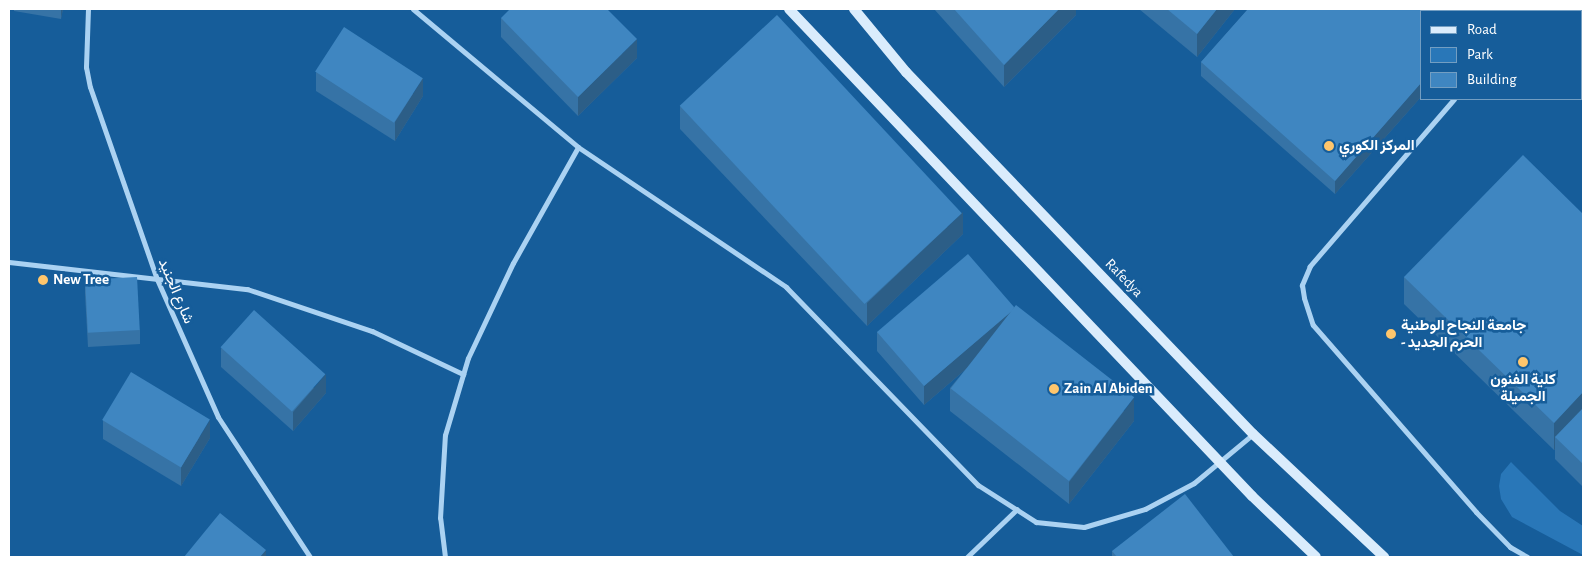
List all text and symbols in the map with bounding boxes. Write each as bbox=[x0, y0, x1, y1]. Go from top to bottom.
legend bbox=[1420, 10, 1582, 100]
text: Road bbox=[1467, 22, 1497, 37]
text: Park bbox=[1467, 47, 1493, 62]
text: Building bbox=[1467, 72, 1517, 87]
place label: المركز الكوري bbox=[1339, 137, 1415, 155]
marker: المركز الكوري bbox=[1323, 140, 1335, 152]
street label: Rafedya bbox=[1101, 255, 1147, 301]
street label: شارع الجنيد bbox=[154, 256, 198, 326]
place label: New Tree bbox=[53, 271, 109, 289]
marker: New Tree bbox=[37, 274, 49, 286]
place label: جامعة النجاح الوطنية - الحرم الجديد bbox=[1401, 316, 1526, 351]
marker: جامعة النجاح الوطنية - الحرم الجديد bbox=[1385, 328, 1397, 340]
marker: كلية الفنون الجميلة bbox=[1517, 356, 1529, 368]
place label: كلية الفنون الجميلة bbox=[1490, 370, 1556, 405]
place label: Zain Al Abiden bbox=[1064, 380, 1153, 398]
marker: Zain Al Abiden bbox=[1048, 383, 1060, 395]

